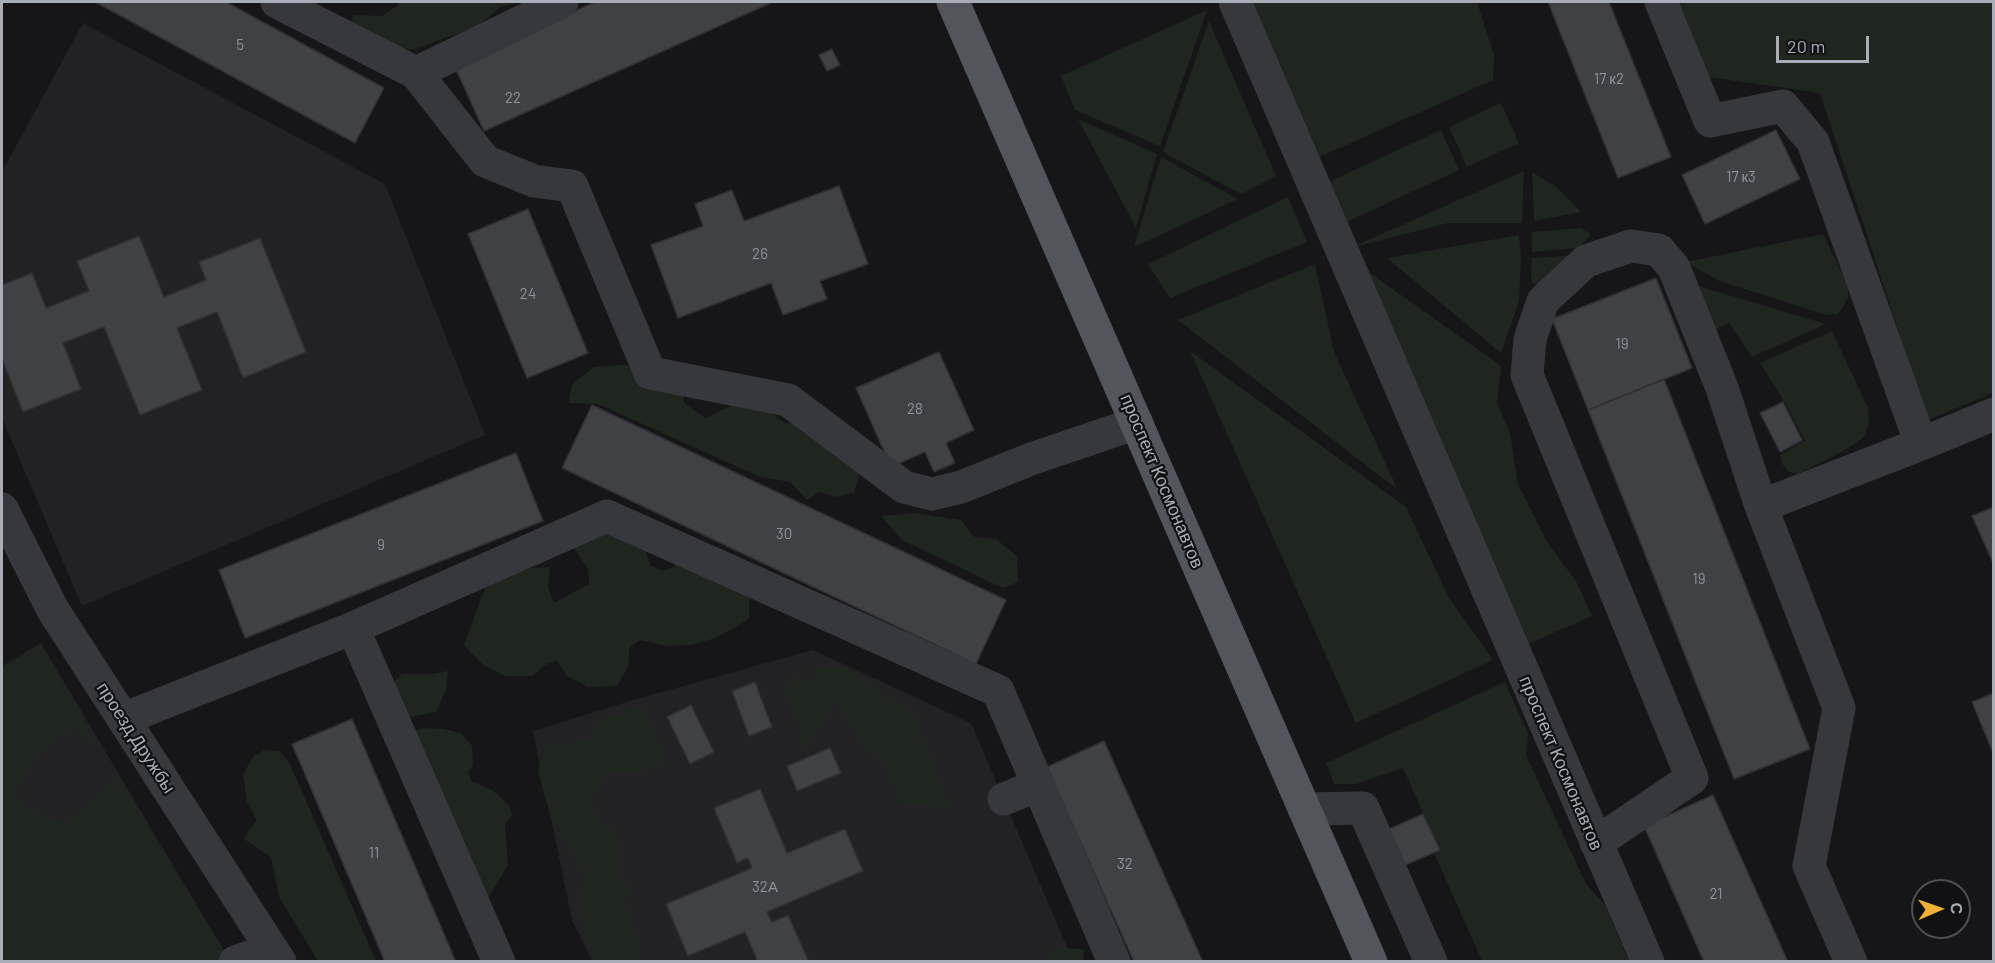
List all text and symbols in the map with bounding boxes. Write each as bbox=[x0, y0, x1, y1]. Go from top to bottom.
scale bar bbox=[1779, 24, 1872, 62]
text: 20 m bbox=[1787, 35, 1825, 57]
house number: 5 bbox=[236, 36, 244, 54]
house number: 17 к2 bbox=[1594, 70, 1624, 88]
house number: 22 bbox=[505, 89, 521, 107]
house number: 17 к3 bbox=[1726, 168, 1756, 186]
house number: 26 bbox=[752, 245, 768, 263]
house number: 24 bbox=[520, 285, 536, 303]
house number: 19 bbox=[1615, 335, 1629, 353]
street label: проспект Космонавтов bbox=[1116, 391, 1208, 571]
house number: 28 bbox=[907, 400, 923, 418]
house number: 30 bbox=[776, 525, 792, 543]
house number: 9 bbox=[377, 536, 385, 554]
house number: 19 bbox=[1692, 570, 1706, 588]
street label: проспект Космонавтов bbox=[1515, 673, 1607, 853]
street label: проезд Дружбы bbox=[92, 678, 180, 798]
house number: 11 bbox=[369, 844, 379, 862]
house number: 32 bbox=[1117, 855, 1133, 873]
house number: 32А bbox=[752, 878, 778, 896]
north arrow bbox=[1911, 879, 1971, 939]
house number: 21 bbox=[1709, 885, 1723, 903]
text: С bbox=[1948, 902, 1967, 915]

